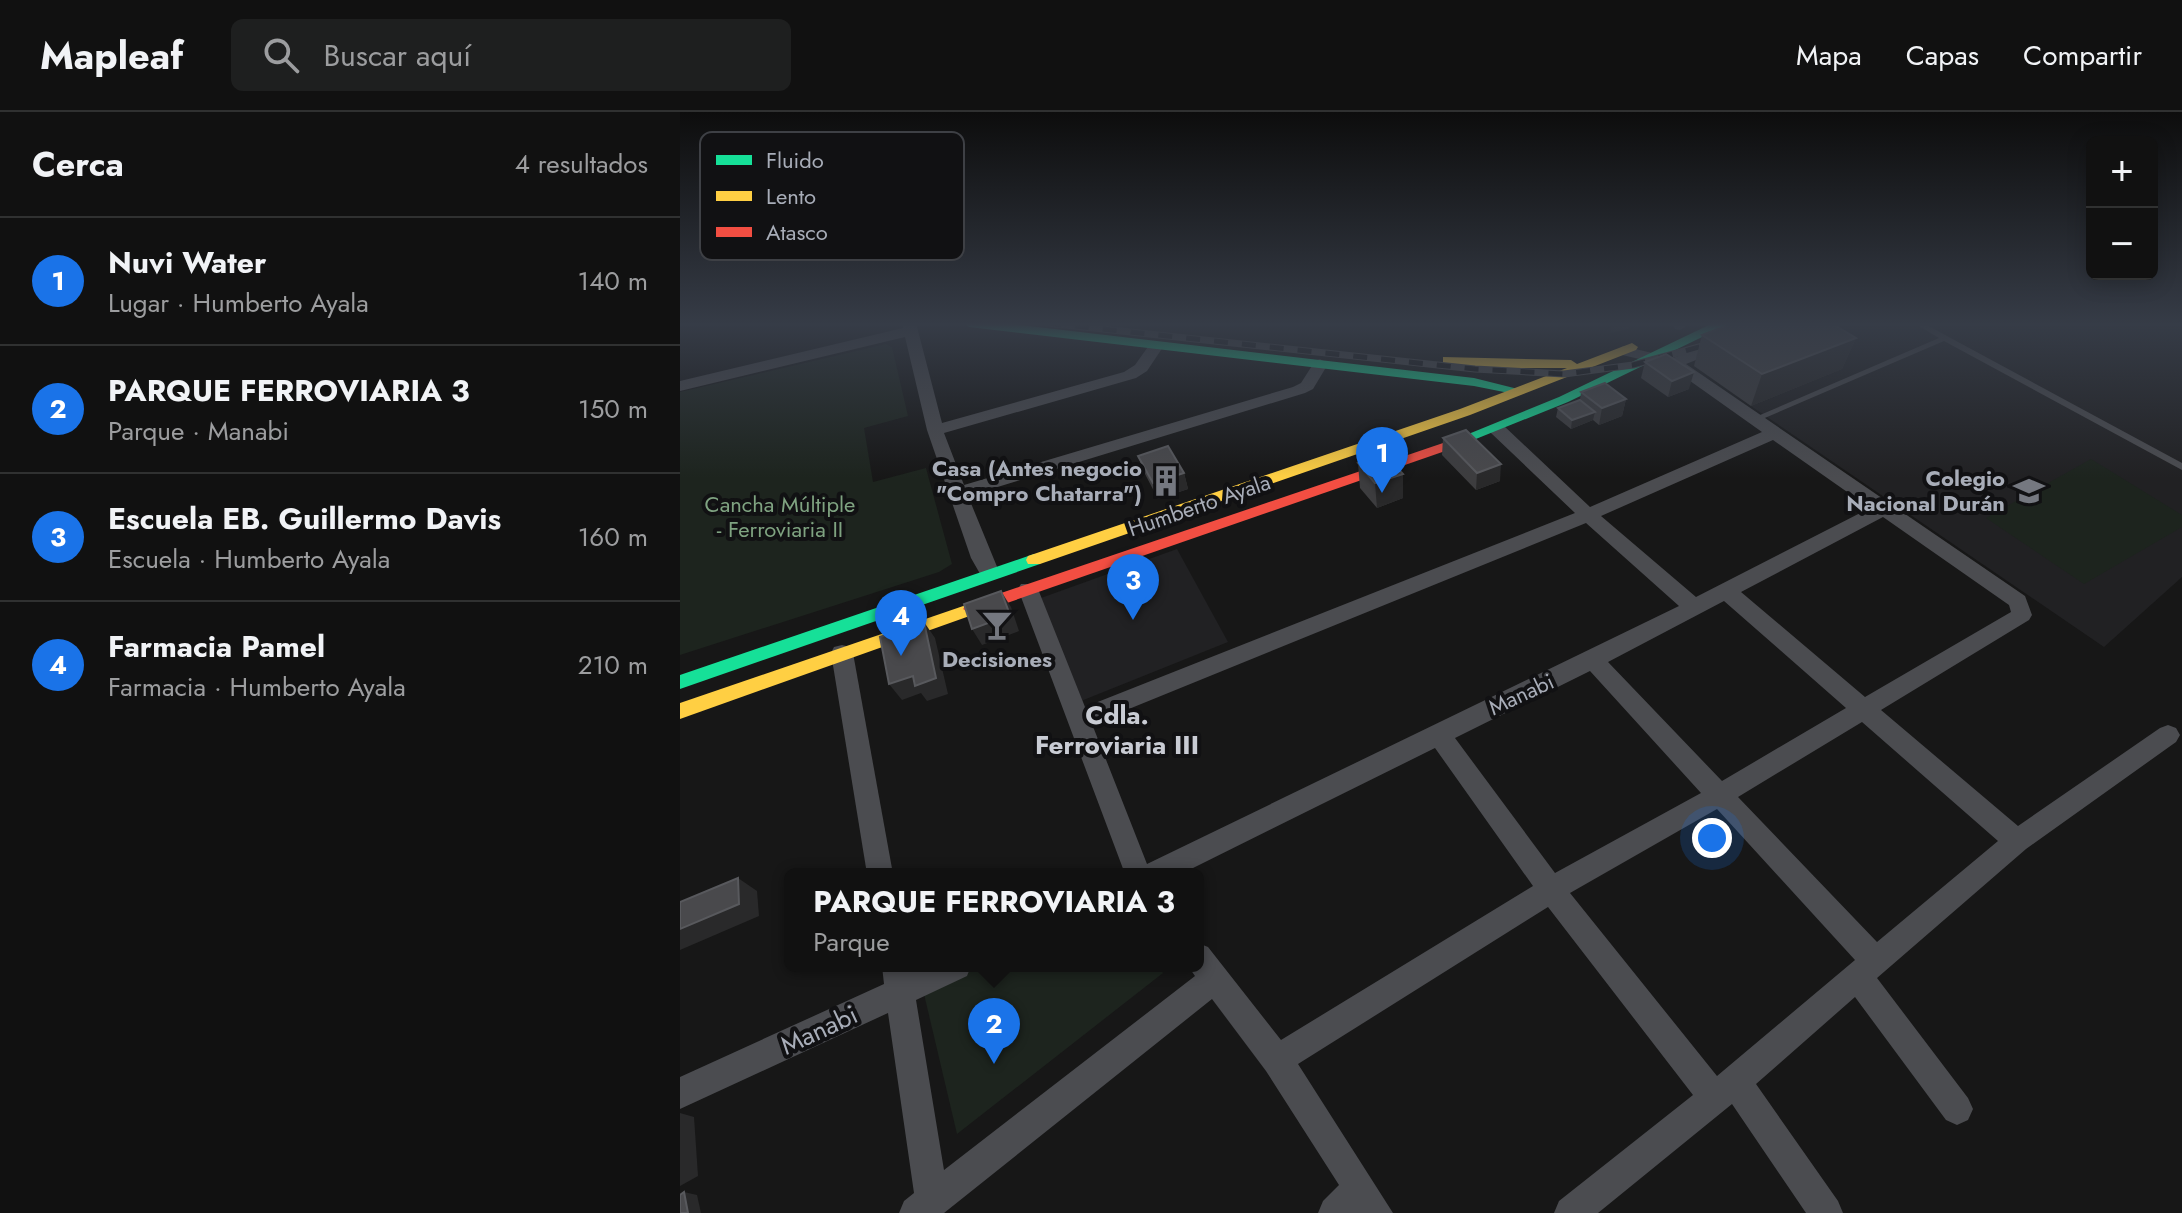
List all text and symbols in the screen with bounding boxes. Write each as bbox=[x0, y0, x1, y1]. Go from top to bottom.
search box bbox=[231, 19, 791, 91]
text: Mapleaf bbox=[40, 28, 183, 83]
icon: search bbox=[259, 33, 303, 77]
text: Buscar aquí bbox=[323, 34, 471, 77]
text: Mapa bbox=[1796, 35, 1862, 76]
text: Capas bbox=[1906, 35, 1979, 76]
text: Compartir bbox=[2023, 35, 2142, 76]
legend bbox=[700, 132, 964, 260]
map controls bbox=[2086, 136, 2158, 280]
button: + bbox=[2086, 136, 2158, 208]
text: Cerca bbox=[32, 140, 124, 189]
text: Fluido bbox=[766, 144, 824, 176]
text: 4 resultados bbox=[515, 145, 648, 183]
text: Lento bbox=[766, 180, 816, 212]
button: − bbox=[2086, 208, 2158, 280]
text: Atasco bbox=[766, 216, 828, 248]
text: Nuvi Water bbox=[108, 241, 266, 284]
text: 1 bbox=[51, 262, 65, 300]
text: 140 m bbox=[577, 262, 648, 300]
text: Lugar · Humberto Ayala bbox=[108, 284, 369, 322]
text: PARQUE FERROVIARIA 3 bbox=[108, 369, 470, 412]
text: 2 bbox=[49, 390, 67, 428]
text: 150 m bbox=[578, 390, 648, 428]
text: Parque · Manabi bbox=[108, 412, 289, 450]
pin: 1 bbox=[1356, 427, 1408, 493]
place label: Casa (Antes negocio "Compro Chatarra") bbox=[932, 452, 1142, 509]
place label: Colegio Nacional Durán bbox=[1846, 462, 2005, 519]
building icon: Casa (Antes negocio "Compro Chatarra") bbox=[1149, 464, 1183, 498]
street label: Humberto Ayala bbox=[1123, 466, 1275, 544]
school or university icon: Colegio Nacional Durán bbox=[2012, 474, 2046, 508]
park label: Cancha Múltiple - Ferroviaria II bbox=[705, 488, 855, 545]
text: Escuela EB. Guillermo Davis bbox=[108, 497, 501, 540]
text: 3 bbox=[50, 518, 66, 556]
text: 160 m bbox=[578, 518, 648, 556]
text: Escuela · Humberto Ayala bbox=[108, 540, 390, 578]
pin: 3 bbox=[1107, 554, 1159, 620]
pin: 4 bbox=[875, 590, 927, 656]
bar icon: Decisiones bbox=[980, 608, 1014, 642]
text: Farmacia Pamel bbox=[108, 625, 325, 668]
place label: Decisiones bbox=[942, 643, 1052, 675]
text: 4 bbox=[49, 646, 67, 684]
text: 210 m bbox=[578, 646, 648, 684]
street label: Manabi bbox=[1483, 665, 1559, 723]
text: Farmacia · Humberto Ayala bbox=[108, 668, 406, 706]
district label: Cdla. Ferroviaria III bbox=[1035, 696, 1199, 764]
your location bbox=[1692, 818, 1732, 858]
popup bbox=[784, 868, 1204, 972]
text: PARQUE FERROVIARIA 3 bbox=[813, 880, 1175, 923]
text: Parque bbox=[813, 923, 890, 961]
street label: Manabi bbox=[774, 996, 864, 1064]
pin: 2 bbox=[968, 998, 1020, 1064]

